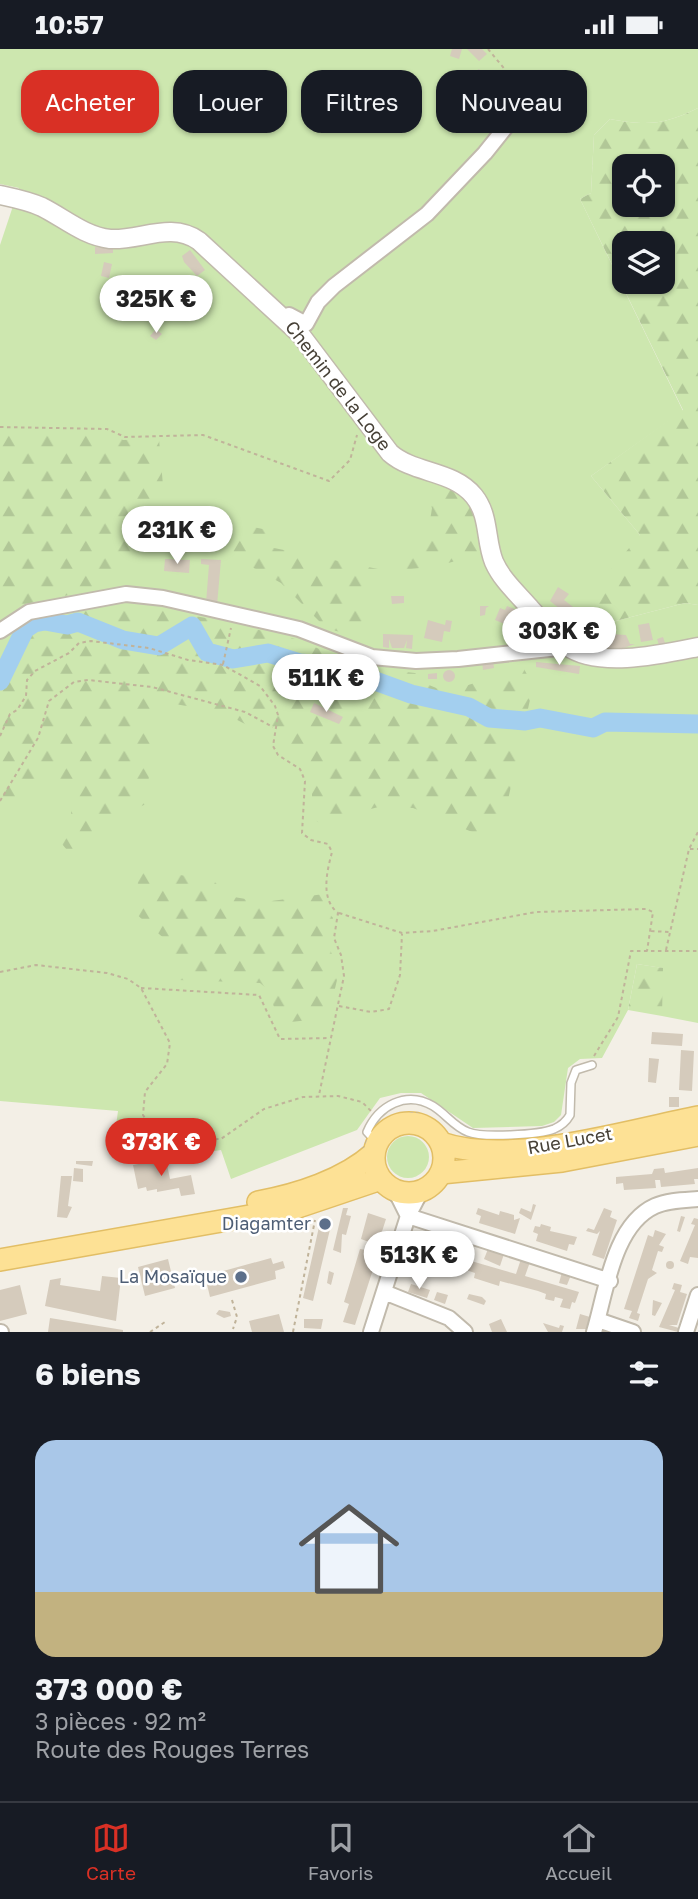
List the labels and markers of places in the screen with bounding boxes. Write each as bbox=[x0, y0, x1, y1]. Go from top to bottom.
pin: 325K € bbox=[99, 275, 213, 335]
pin: 231K € bbox=[120, 507, 234, 566]
pin: 303K € bbox=[502, 607, 616, 667]
pin: 511K € bbox=[269, 655, 383, 714]
pin: 373K € bbox=[104, 1119, 218, 1178]
place label: Diagamter bbox=[222, 1212, 311, 1234]
marker: Diagamter bbox=[317, 1216, 333, 1232]
pin: 513K € bbox=[362, 1231, 476, 1291]
place label: La Mosaïque bbox=[119, 1265, 227, 1287]
marker: La Mosaïque bbox=[233, 1269, 249, 1285]

